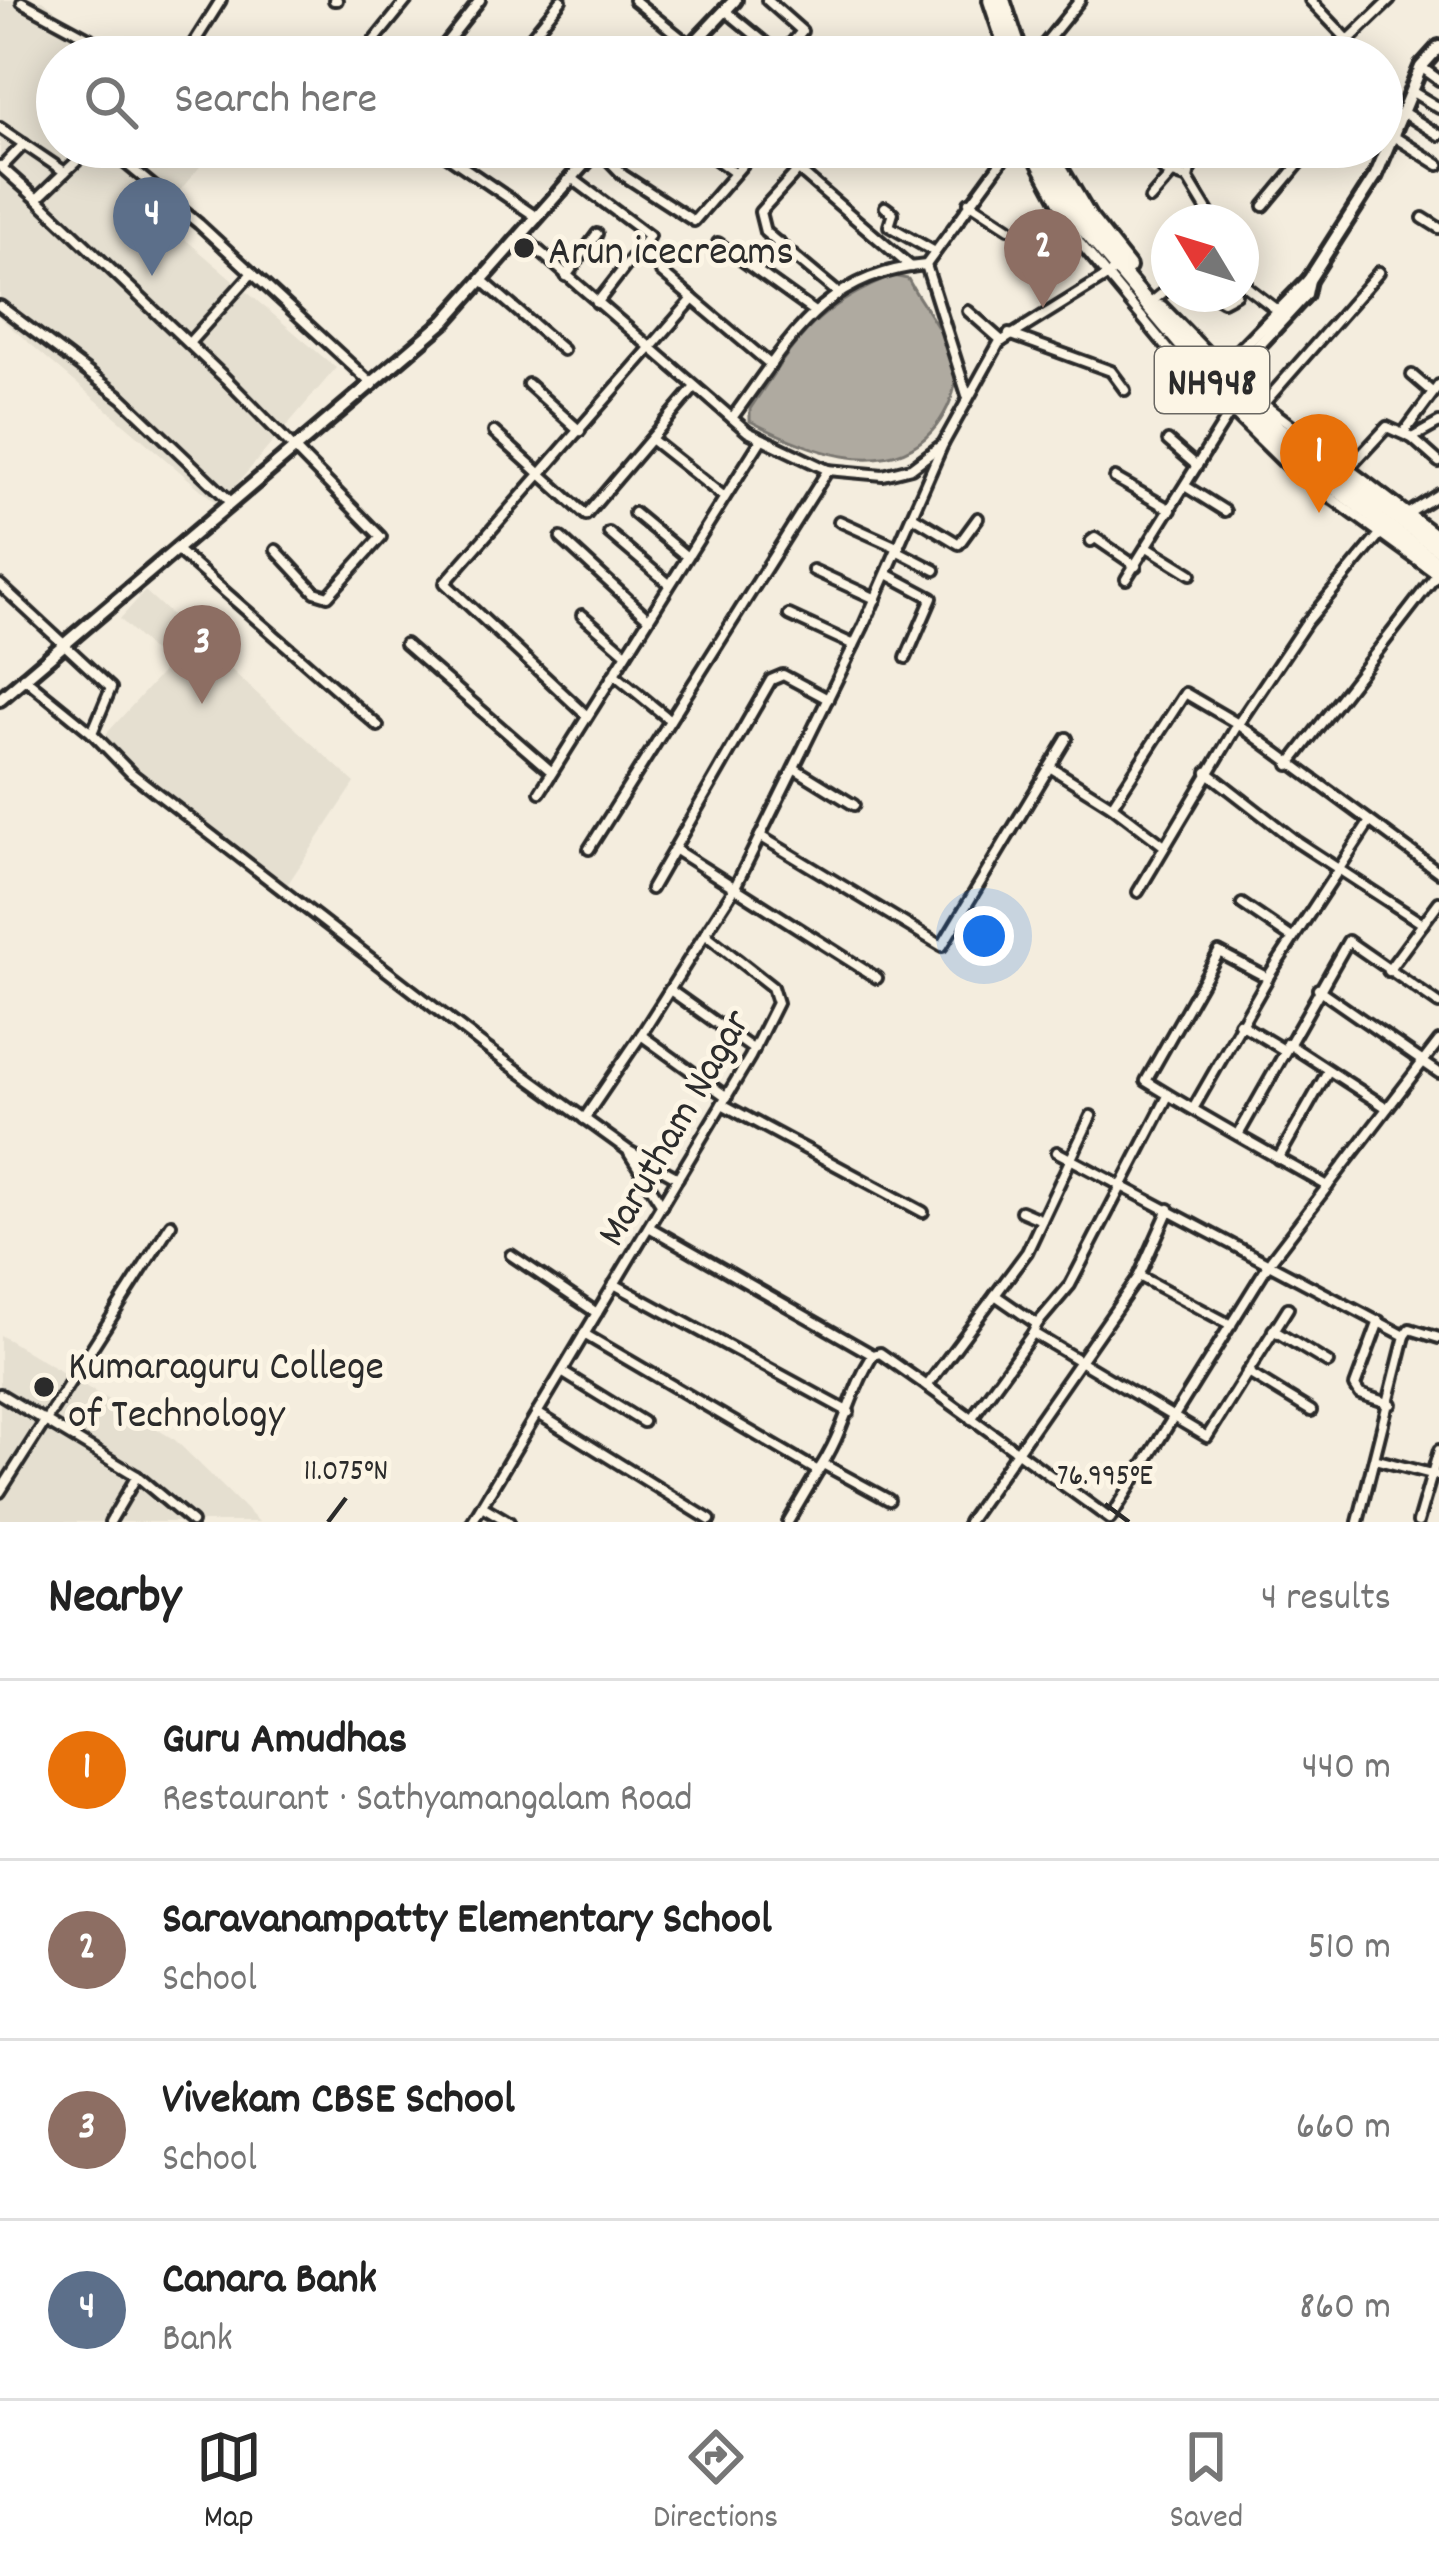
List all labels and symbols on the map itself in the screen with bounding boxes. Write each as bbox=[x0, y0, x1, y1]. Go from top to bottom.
pin: 4 bbox=[113, 177, 191, 276]
north arrow bbox=[1151, 204, 1259, 312]
pin: 2 bbox=[1004, 209, 1082, 308]
place label: Arun icecreams bbox=[548, 225, 794, 285]
marker: Arun icecreams bbox=[511, 235, 537, 261]
road number: NH948 bbox=[1155, 347, 1269, 413]
pin: 1 bbox=[1280, 414, 1358, 513]
pin: 3 bbox=[163, 605, 241, 704]
your location bbox=[954, 906, 1014, 966]
street label: Marutham Nagar bbox=[585, 999, 770, 1259]
place label: Kumaraguru College of Technology bbox=[68, 1340, 384, 1448]
marker: Kumaraguru College of Technology bbox=[31, 1374, 57, 1400]
text: 11.075°N bbox=[304, 1452, 388, 1495]
text: 76.995°E bbox=[1057, 1457, 1153, 1500]

